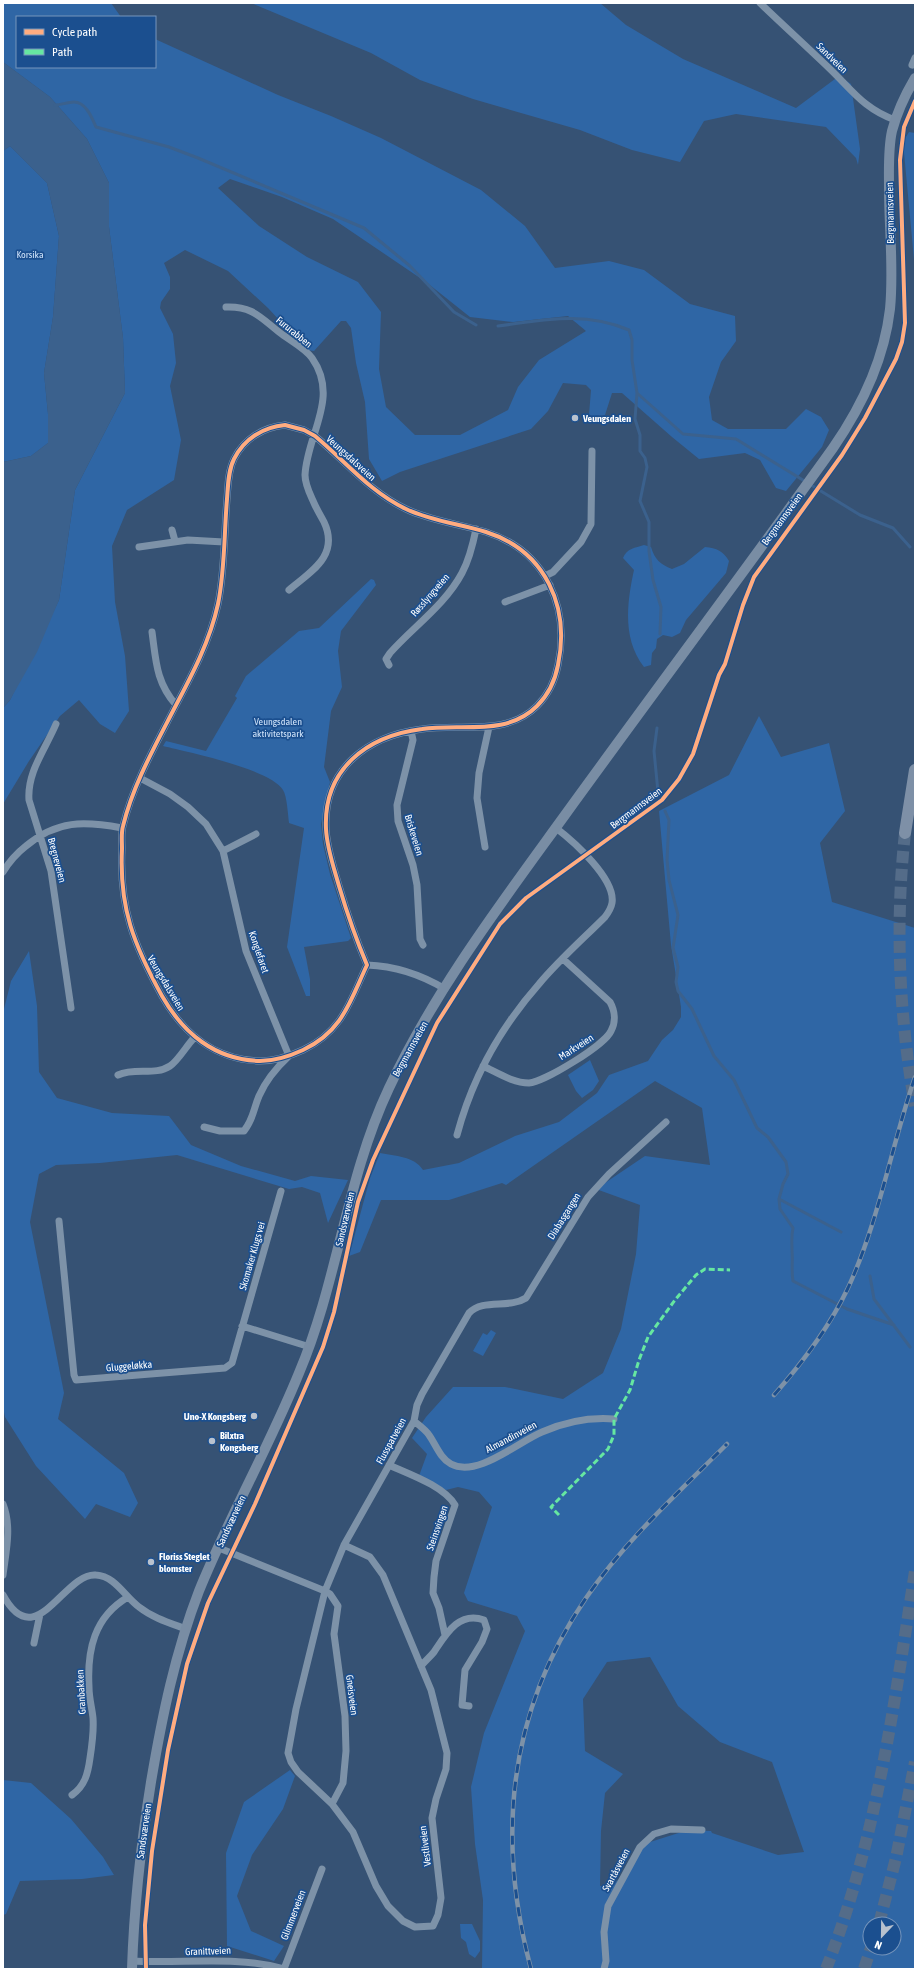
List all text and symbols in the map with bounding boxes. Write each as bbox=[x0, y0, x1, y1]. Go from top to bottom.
legend bbox=[16, 16, 156, 68]
text: Cycle path bbox=[52, 25, 97, 39]
street label: Sandveien bbox=[814, 41, 850, 75]
text: Path bbox=[52, 45, 73, 59]
street label: Bergmannsveien bbox=[884, 182, 896, 244]
park label: Korsika bbox=[16, 249, 44, 260]
street label: Fururabben bbox=[274, 314, 314, 350]
marker: Veungsdalen bbox=[570, 413, 580, 423]
place label: Veungsdalen bbox=[582, 413, 631, 424]
street label: Veungsdalsveien bbox=[324, 433, 378, 483]
street label: Bergmannsveien bbox=[759, 491, 805, 547]
street label: Røsslyngveien bbox=[409, 571, 452, 619]
park label: Veungsdalen aktivitetspark bbox=[252, 716, 304, 739]
street label: Bergmannsveien bbox=[608, 785, 664, 831]
street label: Briskeveien bbox=[403, 813, 426, 857]
street label: Bregneveien bbox=[46, 836, 68, 884]
street label: Konglefaret bbox=[247, 930, 271, 974]
street label: Veungsdalsveien bbox=[145, 953, 187, 1013]
street label: Bergmannsveien bbox=[390, 1019, 430, 1079]
street label: Markveien bbox=[557, 1032, 595, 1062]
street label: Sandsværveien bbox=[333, 1190, 357, 1247]
street label: Diabasgangen bbox=[545, 1191, 583, 1241]
street label: Skomaker Klugs vei bbox=[237, 1221, 267, 1291]
street label: Gluggeløkka bbox=[105, 1358, 153, 1373]
place label: Uno-X Kongsberg bbox=[184, 1411, 247, 1422]
marker: Uno-X Kongsberg bbox=[249, 1411, 259, 1421]
street label: Flusspatveien bbox=[374, 1416, 408, 1466]
street label: Almandinveien bbox=[484, 1419, 539, 1455]
place label: Bilxtra Kongsberg bbox=[220, 1430, 259, 1453]
marker: Bilxtra Kongsberg bbox=[207, 1436, 217, 1446]
street label: Sandsværveien bbox=[214, 1493, 248, 1549]
street label: Steinsvingen bbox=[424, 1504, 450, 1552]
place label: Floriss Steglet blomster bbox=[159, 1551, 210, 1574]
marker: Floriss Steglet blomster bbox=[146, 1557, 156, 1567]
street label: Granbakken bbox=[74, 1669, 88, 1715]
street label: Gneisveien bbox=[344, 1674, 360, 1716]
street label: Sandsværveien bbox=[135, 1803, 153, 1859]
street label: Vestliveien bbox=[417, 1825, 433, 1867]
street label: Svartåsveien bbox=[600, 1847, 632, 1893]
street label: Glimmerveien bbox=[278, 1888, 308, 1941]
north arrow bbox=[862, 1916, 902, 1956]
text: N bbox=[873, 1938, 884, 1952]
street label: Granittveien bbox=[185, 1945, 231, 1957]

